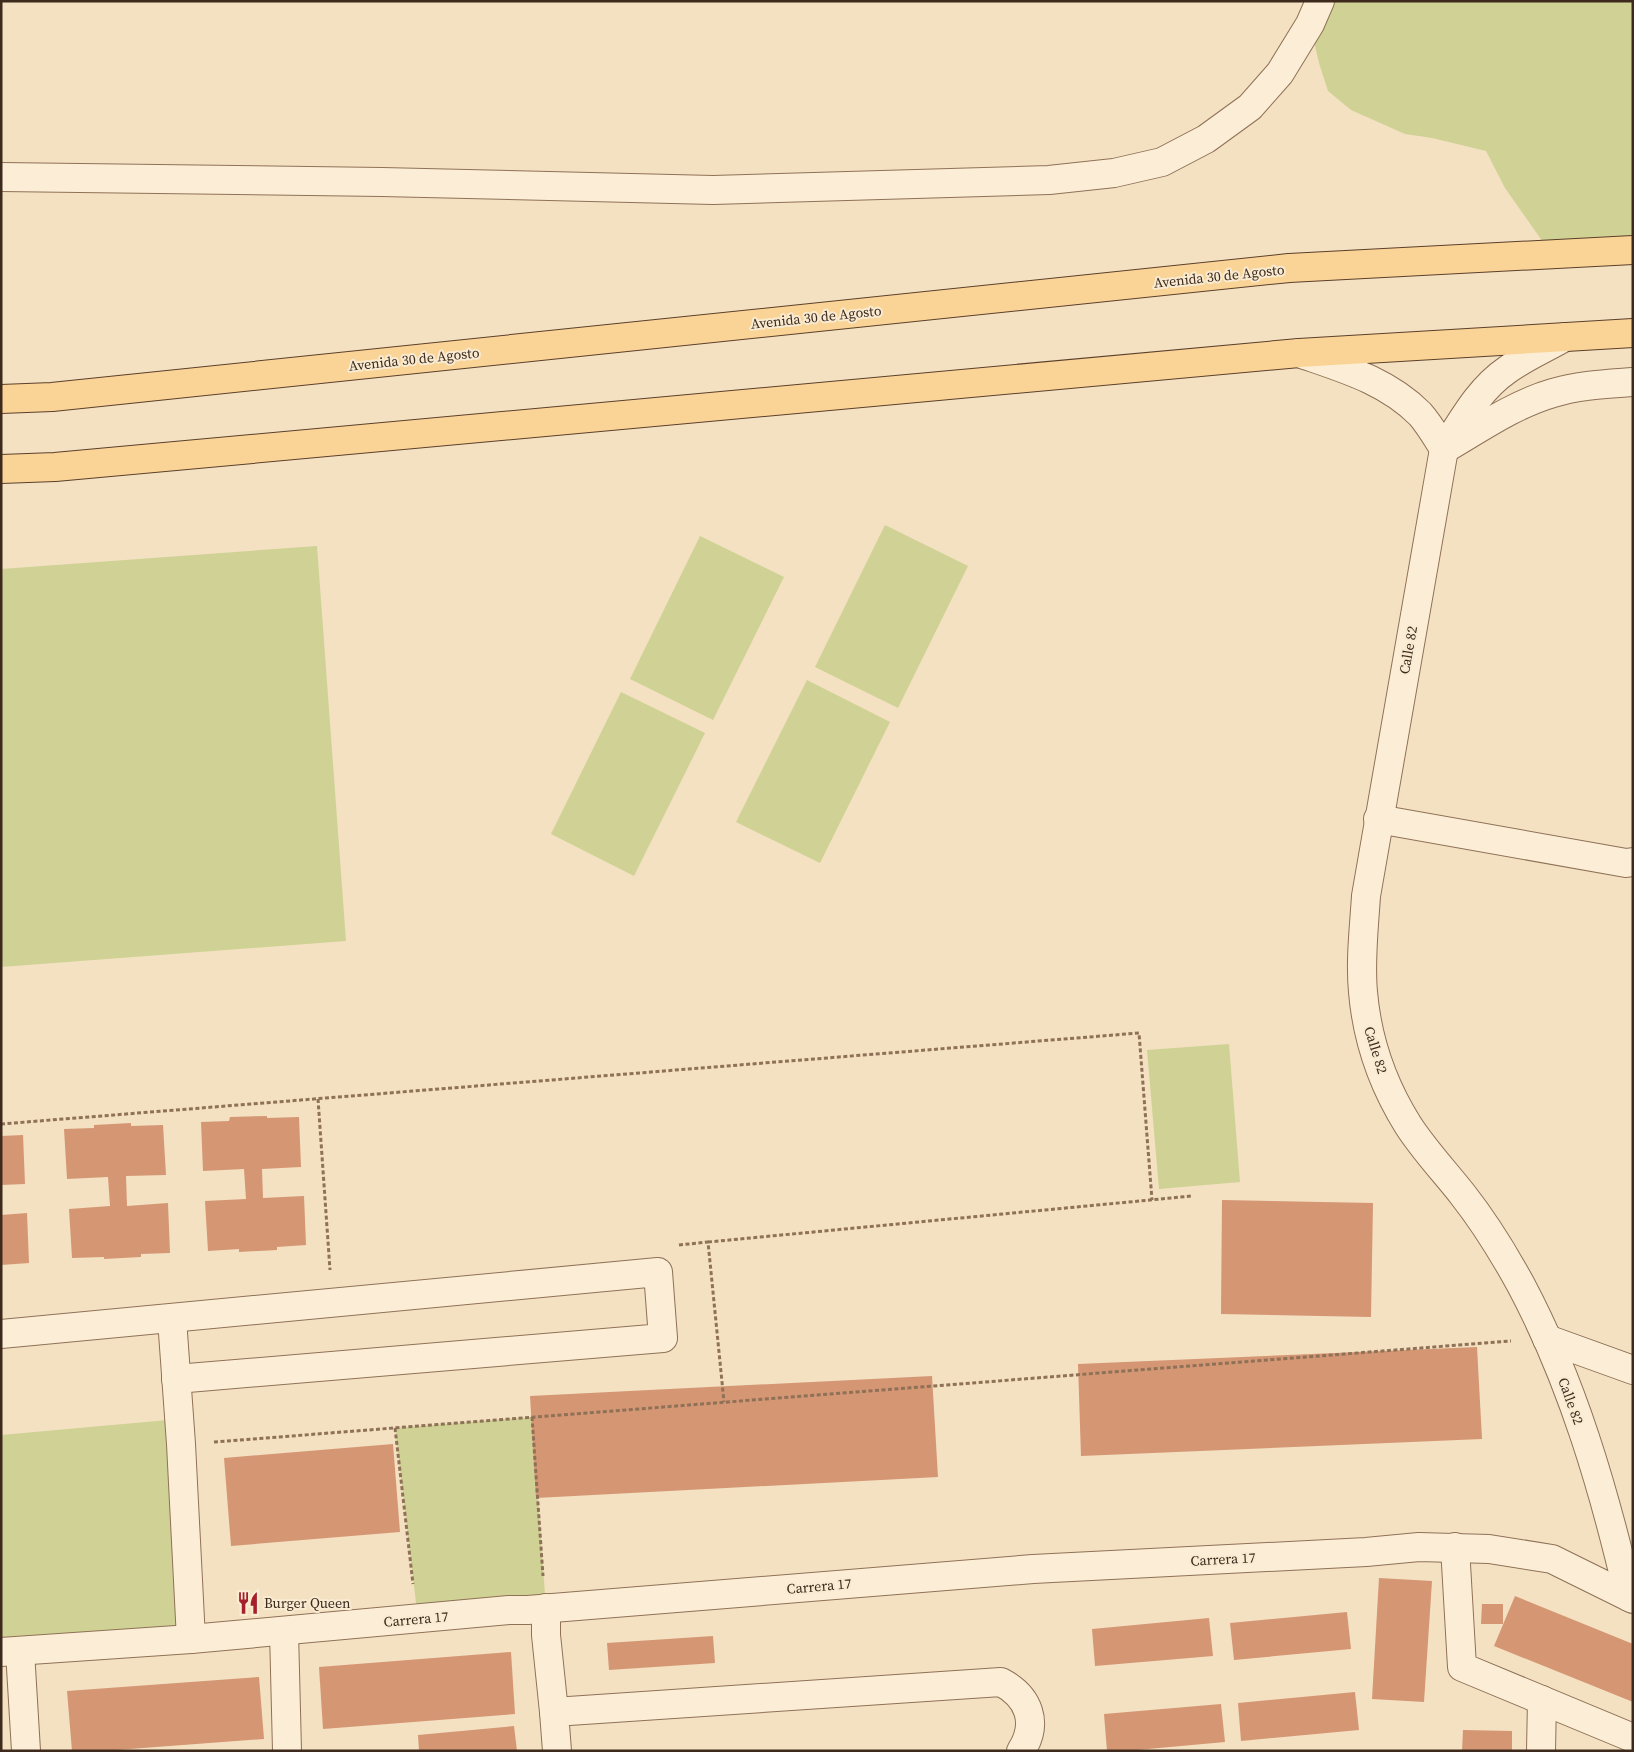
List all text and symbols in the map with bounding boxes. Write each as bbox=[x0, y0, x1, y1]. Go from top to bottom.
street label: Avenida 30 de Agosto bbox=[1153, 259, 1286, 293]
street label: Avenida 30 de Agosto bbox=[750, 300, 883, 334]
street label: Avenida 30 de Agosto bbox=[348, 342, 481, 376]
street label: Calle 82 bbox=[1394, 624, 1422, 676]
street label: Calle 82 bbox=[1359, 1024, 1393, 1076]
street label: Calle 82 bbox=[1553, 1375, 1589, 1427]
street label: Carrera 17 bbox=[1190, 1547, 1256, 1571]
street label: Carrera 17 bbox=[786, 1573, 852, 1599]
restaurant icon: Burger Queen bbox=[235, 1590, 261, 1616]
place label: Burger Queen bbox=[264, 1593, 351, 1613]
street label: Carrera 17 bbox=[383, 1606, 449, 1632]

